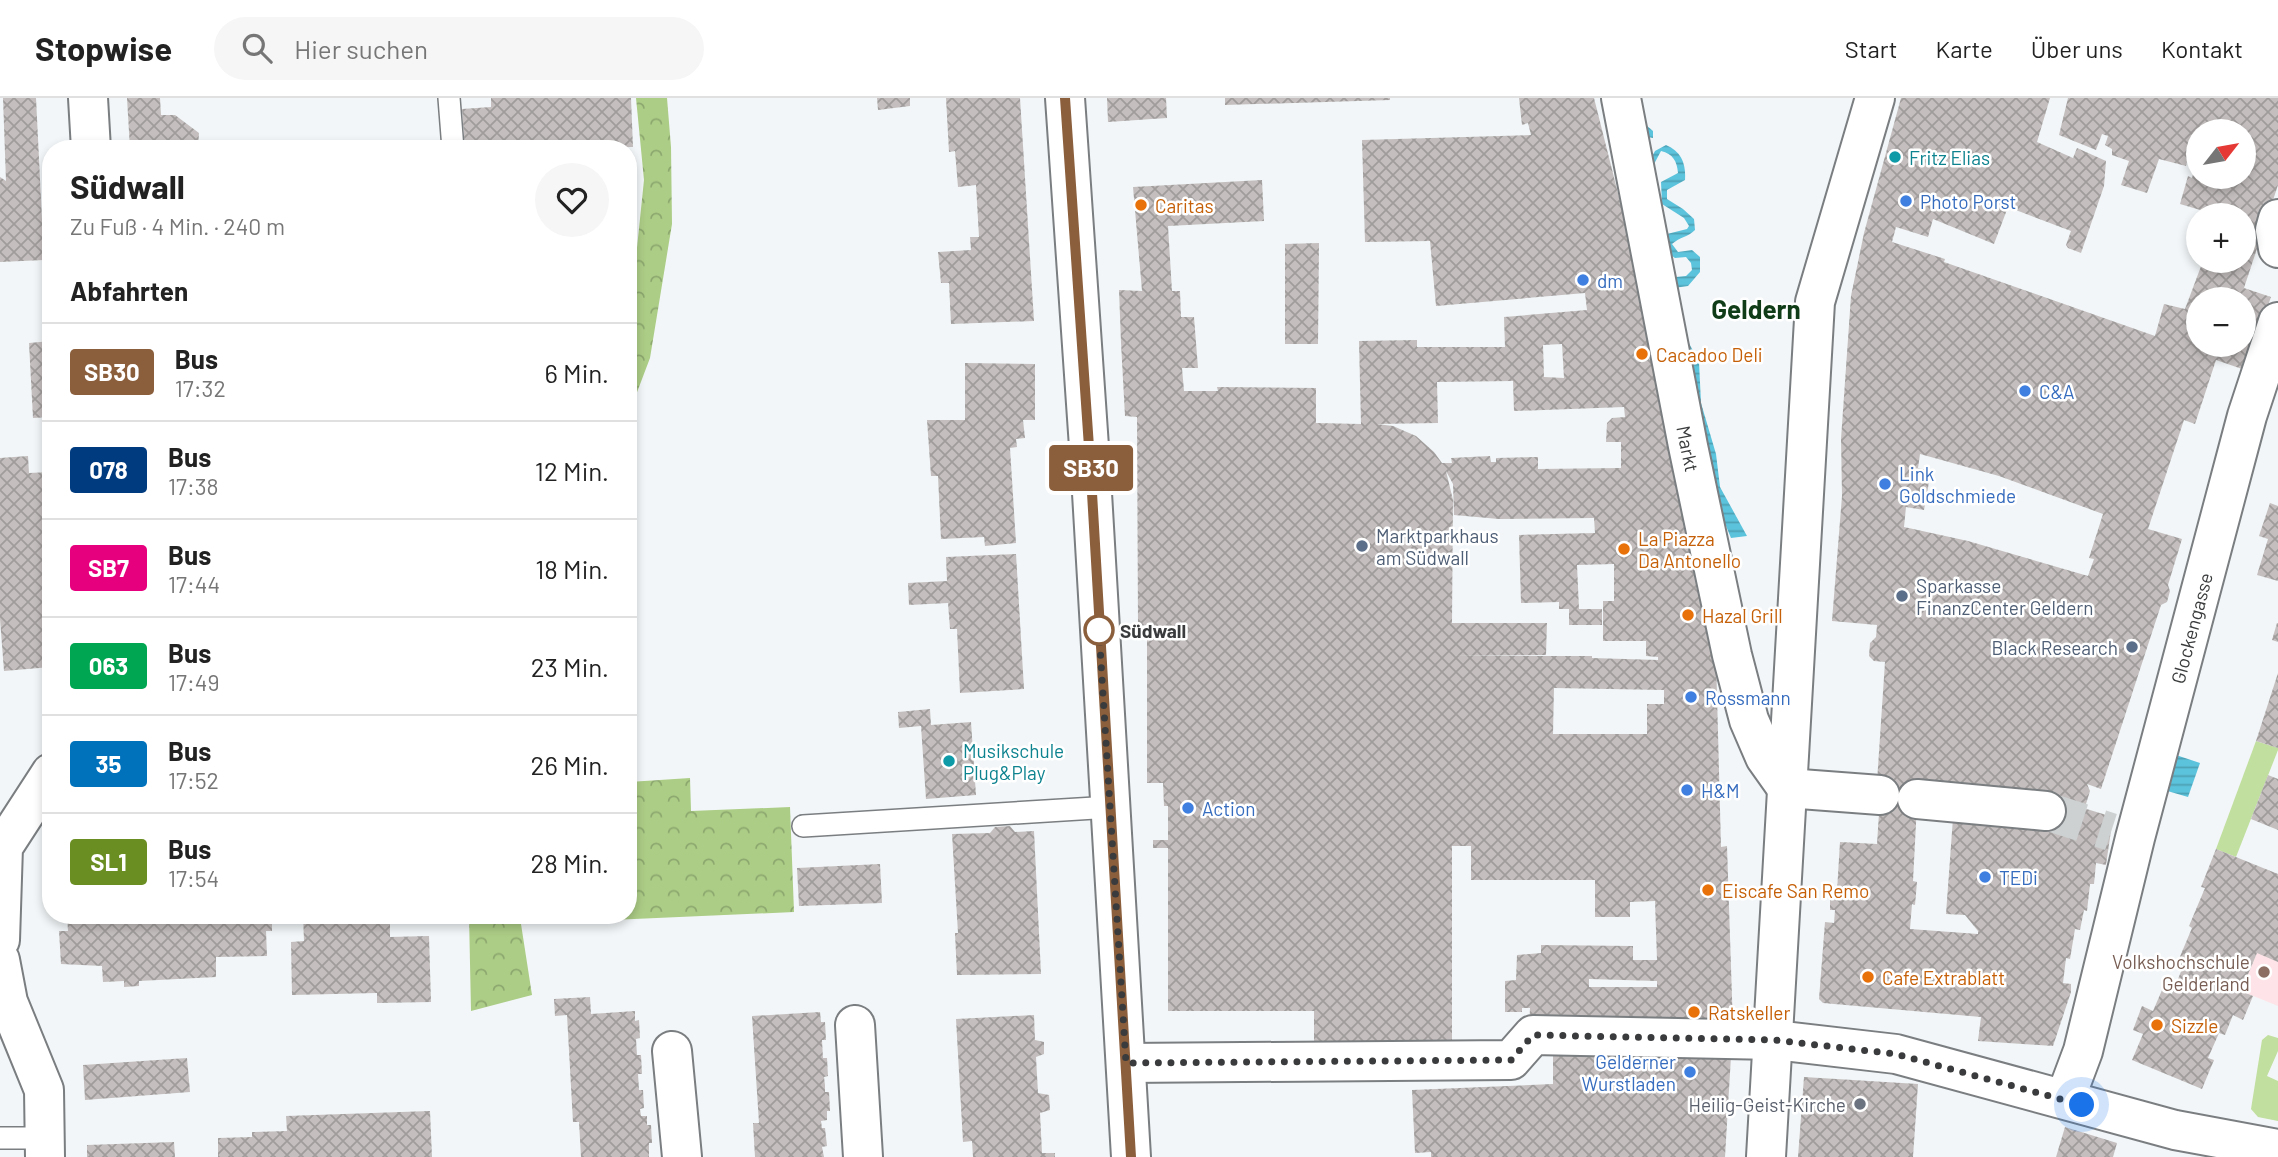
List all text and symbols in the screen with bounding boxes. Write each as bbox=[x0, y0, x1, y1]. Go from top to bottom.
search box bbox=[214, 17, 704, 80]
text: Stopwise bbox=[35, 28, 172, 68]
icon: search bbox=[238, 29, 276, 67]
text: Hier suchen bbox=[294, 33, 428, 64]
text: Start bbox=[1845, 34, 1898, 63]
text: Karte bbox=[1936, 34, 1993, 63]
text: Über uns bbox=[2031, 34, 2123, 63]
text: Kontakt bbox=[2161, 34, 2243, 63]
north arrow bbox=[2186, 119, 2256, 189]
map controls bbox=[2186, 119, 2256, 357]
place label: Fritz Elias bbox=[1909, 146, 1990, 169]
marker: Fritz Elias bbox=[1887, 149, 1903, 165]
button: heart bbox=[535, 163, 609, 237]
text: Südwall bbox=[70, 166, 185, 206]
place label: Photo Porst bbox=[1920, 190, 2017, 213]
marker: Photo Porst bbox=[1898, 193, 1914, 209]
place label: Caritas bbox=[1155, 194, 1214, 217]
marker: Caritas bbox=[1133, 197, 1149, 213]
button: + bbox=[2186, 203, 2256, 273]
text: Zu Fuß · 4 Min. · 240 m bbox=[70, 212, 285, 240]
place label: dm bbox=[1597, 269, 1623, 292]
marker: dm bbox=[1575, 272, 1591, 288]
text: Abfahrten bbox=[70, 275, 188, 306]
button: − bbox=[2186, 287, 2256, 357]
district label: Geldern bbox=[1711, 293, 1801, 324]
text: Bus bbox=[175, 343, 218, 374]
place label: Cacadoo Deli bbox=[1656, 343, 1763, 366]
marker: Cacadoo Deli bbox=[1634, 346, 1650, 362]
text: SB30 bbox=[84, 357, 140, 386]
text: 6 Min. bbox=[544, 357, 609, 388]
text: 17:32 bbox=[175, 374, 226, 402]
place label: C&A bbox=[2039, 380, 2075, 403]
marker: C&A bbox=[2017, 383, 2033, 399]
street label: Markt bbox=[1673, 423, 1705, 474]
text: Bus bbox=[168, 441, 211, 472]
line badge: SB30 bbox=[1042, 445, 1140, 491]
text: SB30 bbox=[1063, 453, 1119, 482]
text: 078 bbox=[89, 455, 128, 484]
text: 12 Min. bbox=[535, 455, 609, 486]
place label: Link Goldschmiede bbox=[1899, 462, 2016, 507]
text: 17:38 bbox=[168, 472, 219, 500]
marker: Link Goldschmiede bbox=[1877, 476, 1893, 492]
place label: Marktparkhaus am Südwall bbox=[1376, 524, 1499, 569]
place label: La Piazza Da Antonello bbox=[1638, 527, 1741, 572]
marker: Marktparkhaus am Südwall bbox=[1354, 538, 1370, 554]
text: Bus bbox=[168, 539, 211, 570]
marker: La Piazza Da Antonello bbox=[1616, 541, 1632, 557]
text: SB7 bbox=[88, 553, 129, 582]
text: 18 Min. bbox=[535, 553, 609, 584]
text: 17:44 bbox=[168, 570, 220, 598]
street label: Glockengasse bbox=[2165, 570, 2217, 686]
place label: Sparkasse FinanzCenter Geldern bbox=[1916, 574, 2093, 619]
marker: Sparkasse FinanzCenter Geldern bbox=[1894, 588, 1910, 604]
place label: Hazal Grill bbox=[1702, 604, 1783, 627]
marker: Hazal Grill bbox=[1680, 607, 1696, 623]
marker: Südwall bbox=[1084, 615, 1114, 645]
place label: Südwall bbox=[1120, 619, 1186, 642]
place label: Black Research bbox=[1991, 636, 2118, 659]
text: Bus bbox=[168, 637, 211, 668]
marker: Black Research bbox=[2124, 639, 2140, 655]
text: 063 bbox=[89, 651, 128, 680]
text: 23 Min. bbox=[531, 651, 609, 682]
text: 17:49 bbox=[168, 668, 219, 696]
place label: Rossmann bbox=[1705, 686, 1791, 709]
marker: Rossmann bbox=[1683, 689, 1699, 705]
text: Bus bbox=[168, 735, 211, 766]
place label: Musikschule Plug&Play bbox=[963, 739, 1064, 784]
text: 35 bbox=[96, 749, 121, 778]
text: 26 Min. bbox=[531, 749, 609, 780]
marker: Musikschule Plug&Play bbox=[941, 753, 957, 769]
text: 17:52 bbox=[168, 766, 219, 794]
place label: H&M bbox=[1701, 779, 1740, 802]
marker: H&M bbox=[1679, 782, 1695, 798]
place label: Action bbox=[1202, 797, 1256, 820]
marker: Action bbox=[1180, 800, 1196, 816]
text: Bus bbox=[168, 833, 211, 864]
text: SL1 bbox=[90, 847, 127, 876]
text: 28 Min. bbox=[530, 847, 609, 878]
text: 17:54 bbox=[168, 864, 219, 892]
place label: TEDi bbox=[1999, 866, 2038, 889]
marker: TEDi bbox=[1977, 869, 1993, 885]
place label: Eiscafe San Remo bbox=[1722, 879, 1869, 902]
marker: Eiscafe San Remo bbox=[1700, 882, 1716, 898]
place label: Volkshochschule Gelderland bbox=[2112, 950, 2250, 995]
marker: Volkshochschule Gelderland bbox=[2256, 964, 2272, 980]
place label: Cafe Extrablatt bbox=[1882, 966, 2005, 989]
marker: Cafe Extrablatt bbox=[1860, 969, 1876, 985]
place label: Ratskeller bbox=[1708, 1001, 1790, 1024]
marker: Ratskeller bbox=[1686, 1004, 1702, 1020]
place label: Sizzle bbox=[2171, 1014, 2218, 1037]
marker: Sizzle bbox=[2149, 1017, 2165, 1033]
place label: Gelderner Wurstladen bbox=[1582, 1050, 1676, 1095]
marker: Gelderner Wurstladen bbox=[1682, 1064, 1698, 1080]
your location bbox=[2064, 1087, 2099, 1122]
place label: Heilig-Geist-Kirche bbox=[1689, 1093, 1846, 1116]
marker: Heilig-Geist-Kirche bbox=[1852, 1096, 1868, 1112]

